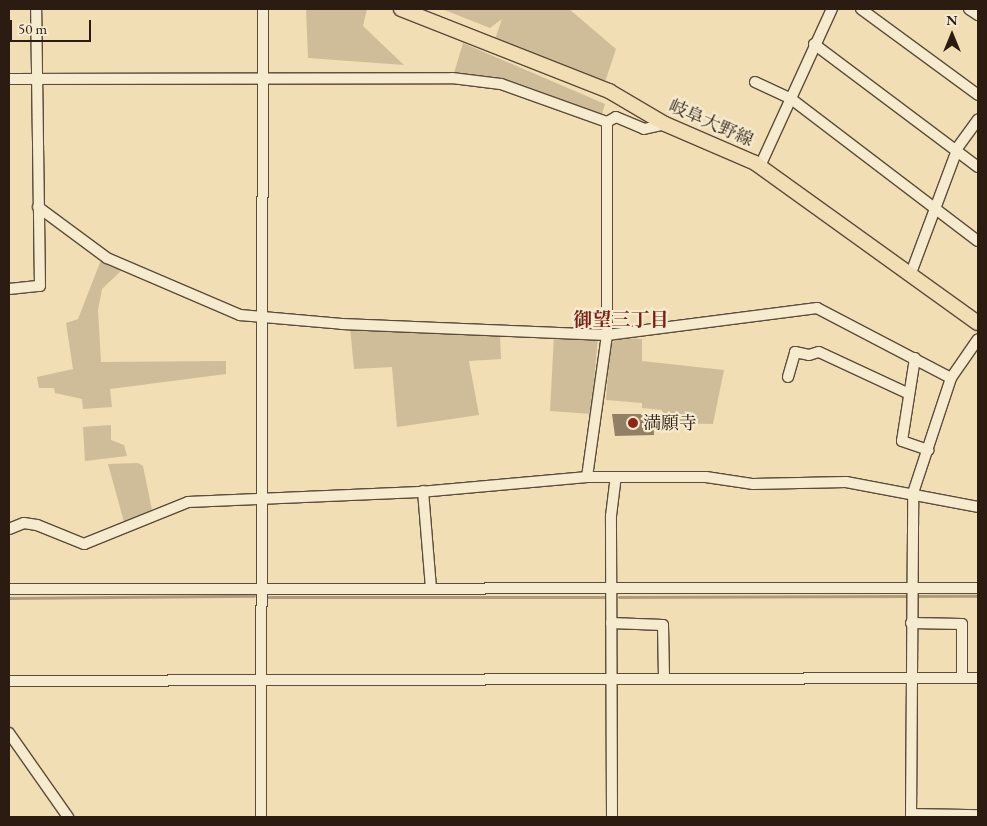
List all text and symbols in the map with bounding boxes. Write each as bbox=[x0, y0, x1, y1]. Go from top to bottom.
scale bar bbox=[12, 10, 94, 42]
north arrow bbox=[927, 10, 977, 60]
text: N bbox=[946, 11, 958, 29]
text: 50 m bbox=[18, 19, 47, 38]
street label: 岐阜大野線 bbox=[665, 95, 757, 151]
district label: 御望三丁目 bbox=[574, 309, 668, 331]
place label: 満願寺 bbox=[643, 412, 697, 434]
marker: 満願寺 bbox=[627, 417, 639, 429]

